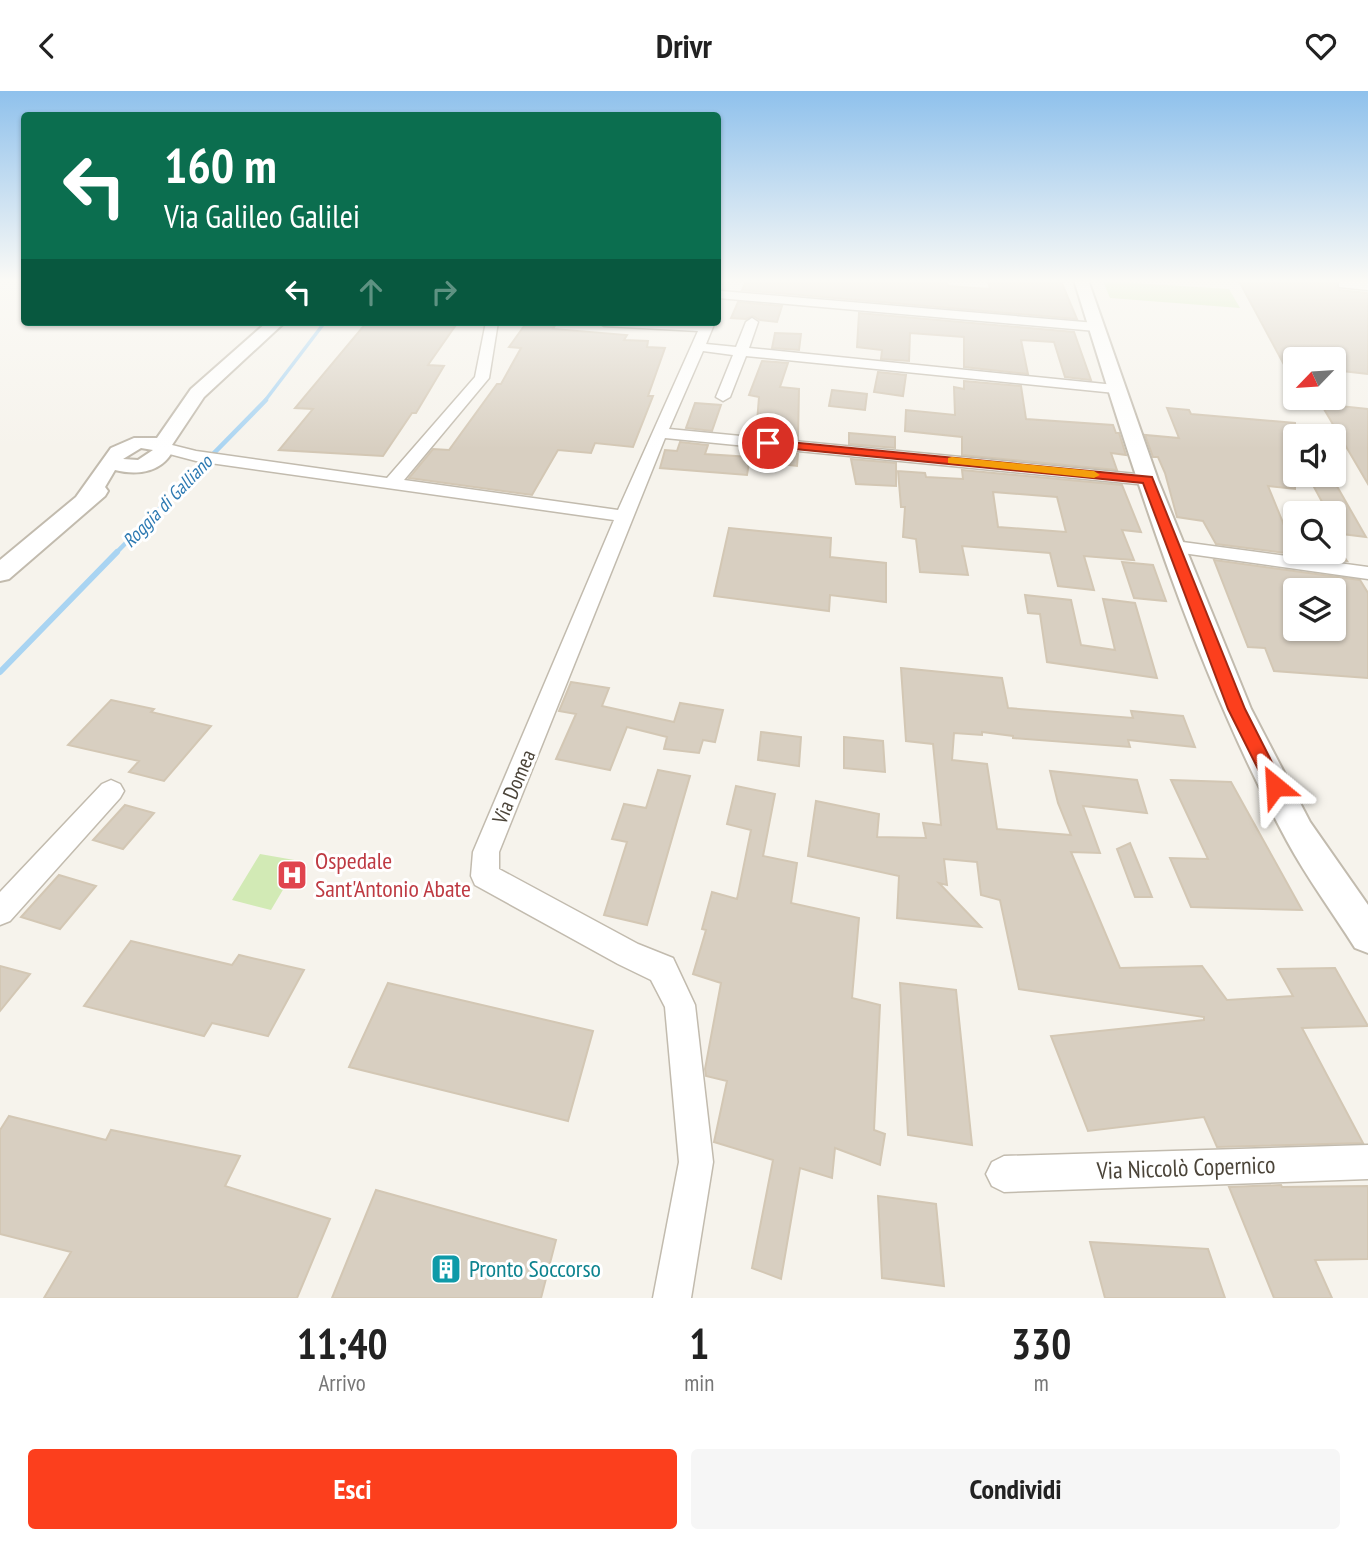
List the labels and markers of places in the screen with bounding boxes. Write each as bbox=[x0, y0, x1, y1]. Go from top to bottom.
pin bbox=[738, 413, 798, 473]
place label: Ospedale Sant'Antonio Abate bbox=[315, 845, 471, 904]
hospital icon: Ospedale Sant'Antonio Abate bbox=[275, 858, 309, 892]
building icon: Pronto Soccorso bbox=[429, 1252, 463, 1286]
place label: Pronto Soccorso bbox=[469, 1253, 601, 1284]

